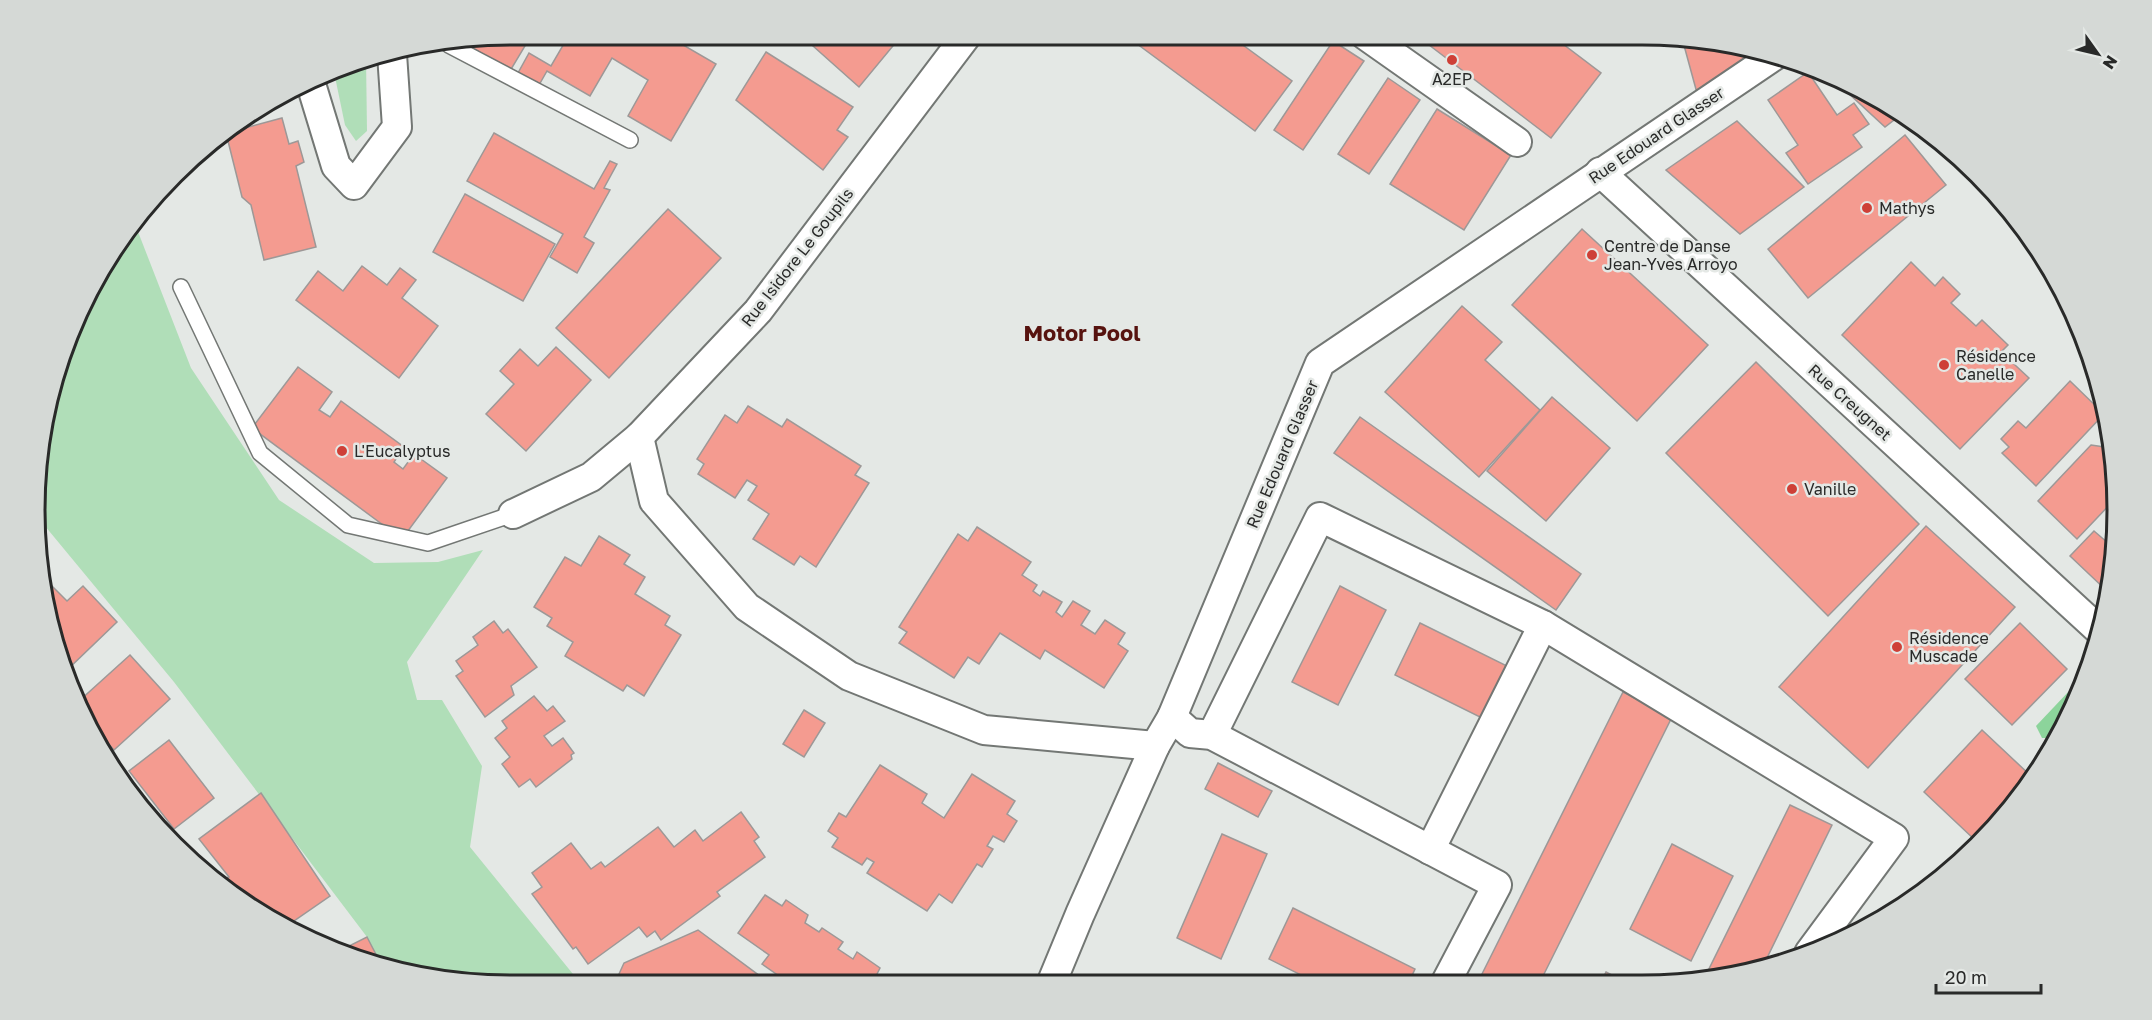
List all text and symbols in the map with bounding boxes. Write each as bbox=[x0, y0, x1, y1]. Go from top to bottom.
north arrow bbox=[2068, 24, 2128, 84]
text: N bbox=[2099, 52, 2122, 73]
marker: A2EP bbox=[1445, 53, 1459, 67]
place label: A2EP bbox=[1432, 69, 1472, 89]
street label: Rue Edouard Glasser bbox=[1584, 82, 1728, 188]
street label: Rue Isidore Le Goupils bbox=[737, 184, 857, 330]
place label: Mathys bbox=[1879, 198, 1935, 218]
marker: Mathys bbox=[1860, 201, 1874, 215]
place label: Centre de Danse Jean-Yves Arroyo bbox=[1604, 236, 1738, 274]
marker: Centre de Danse Jean-Yves Arroyo bbox=[1585, 248, 1599, 262]
district label: Motor Pool bbox=[1023, 319, 1141, 346]
place label: Résidence Canelle bbox=[1956, 346, 2036, 384]
marker: Résidence Canelle bbox=[1937, 358, 1951, 372]
street label: Rue Creugnet bbox=[1804, 360, 1896, 444]
street label: Rue Edouard Glasser bbox=[1242, 377, 1322, 531]
place label: L'Eucalyptus bbox=[354, 441, 450, 461]
marker: L'Eucalyptus bbox=[335, 444, 349, 458]
place label: Vanille bbox=[1804, 479, 1856, 499]
marker: Vanille bbox=[1785, 482, 1799, 496]
place label: Résidence Muscade bbox=[1909, 628, 1989, 666]
marker: Résidence Muscade bbox=[1890, 640, 1904, 654]
scale bar bbox=[1936, 957, 2041, 995]
text: 20 m bbox=[1945, 966, 1987, 988]

